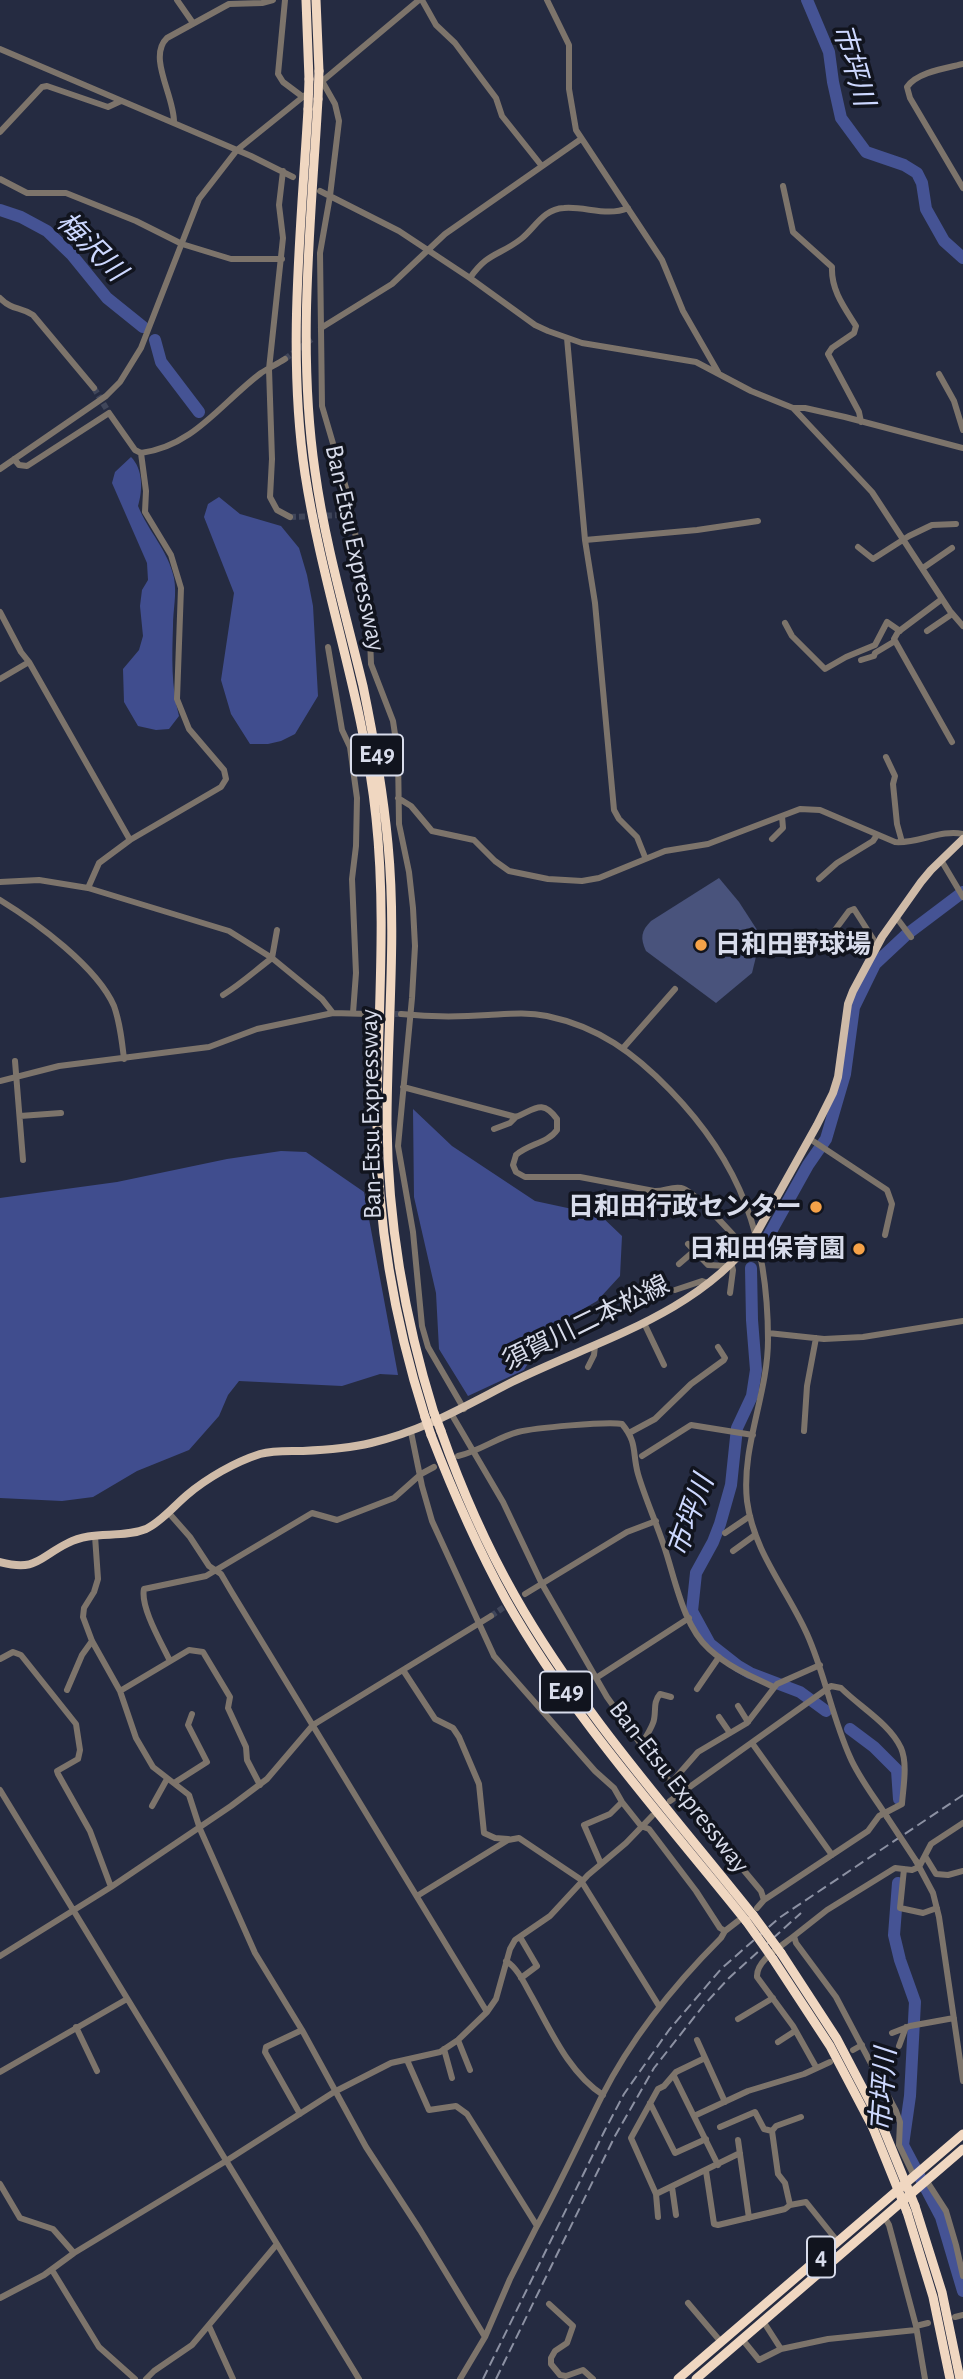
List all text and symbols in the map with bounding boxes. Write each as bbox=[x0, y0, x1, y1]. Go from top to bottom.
water label: 市坪川 bbox=[825, 20, 881, 110]
water label: 梅沢川 bbox=[49, 205, 133, 289]
street label: Ban-Etsu Expressway bbox=[318, 442, 392, 654]
road number: E49 bbox=[351, 734, 403, 776]
place label: 日和田野球場 bbox=[715, 929, 871, 961]
marker: 日和田野球場 bbox=[693, 937, 709, 953]
street label: Ban-Etsu Expressway bbox=[354, 1009, 388, 1219]
place label: 日和田行政センター bbox=[568, 1191, 802, 1223]
marker: 日和田行政センター bbox=[808, 1199, 824, 1215]
place label: 日和田保育園 bbox=[689, 1233, 845, 1265]
marker: 日和田保育園 bbox=[851, 1241, 867, 1257]
street label: 須賀川二本松線 bbox=[497, 1269, 675, 1377]
water label: 市坪川 bbox=[661, 1471, 721, 1561]
road number: E49 bbox=[540, 1672, 592, 1712]
street label: Ban-Etsu Expressway bbox=[602, 1695, 756, 1879]
water label: 市坪川 bbox=[864, 2047, 904, 2133]
road number: 4 bbox=[807, 2236, 835, 2278]

